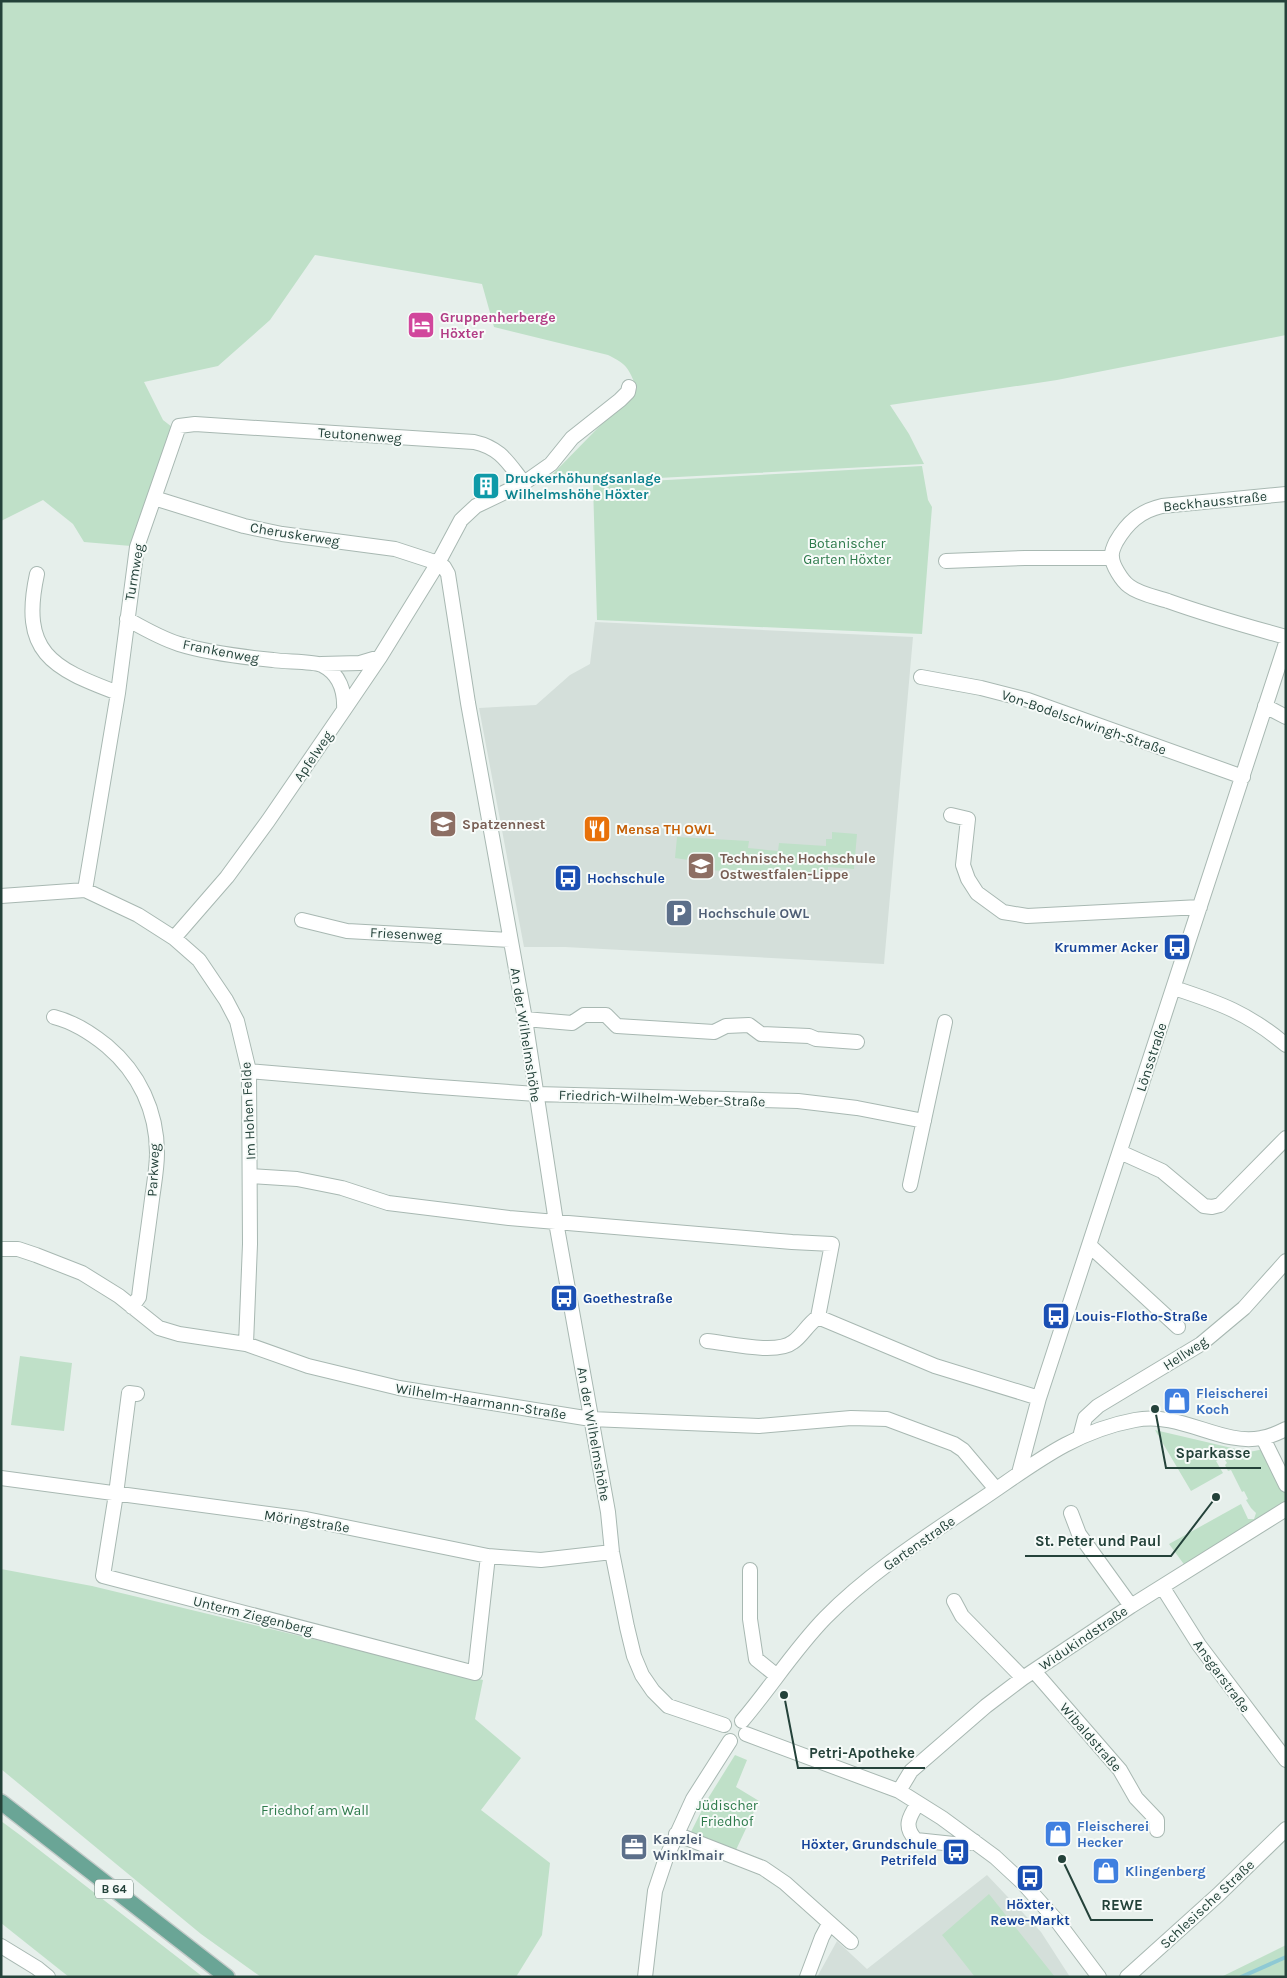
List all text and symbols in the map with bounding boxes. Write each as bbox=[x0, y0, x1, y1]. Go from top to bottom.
place label: Gruppenherberge Höxter bbox=[440, 309, 556, 342]
hotel icon: Gruppenherberge Höxter bbox=[406, 310, 436, 340]
street label: Teutonenweg bbox=[318, 424, 402, 447]
place label: Druckerhöhungsanlage Wilhelmshöhe Höxter bbox=[505, 470, 661, 503]
building icon: Druckerhöhungsanlage Wilhelmshöhe Höxter bbox=[471, 471, 501, 501]
street label: Beckhausstraße bbox=[1162, 488, 1268, 515]
street label: Cheruskerweg bbox=[249, 519, 341, 550]
park label: Botanischer Garten Höxter bbox=[803, 535, 892, 568]
street label: Turmweg bbox=[121, 542, 148, 602]
street label: Frankenweg bbox=[181, 636, 261, 667]
street label: Von-Bodelschwingh-Straße bbox=[999, 686, 1169, 759]
street label: Apfelweg bbox=[290, 728, 337, 785]
school or university icon: Spatzennest bbox=[428, 809, 458, 839]
restaurant icon: Mensa TH OWL bbox=[582, 814, 612, 844]
place label: Spatzennest bbox=[462, 816, 546, 833]
place label: Mensa TH OWL bbox=[616, 821, 714, 838]
place label: Technische Hochschule Ostwestfalen-Lippe bbox=[720, 850, 876, 883]
school or university icon: Technische Hochschule Ostwestfalen-Lippe bbox=[686, 851, 716, 881]
bus stop icon: Hochschule bbox=[553, 863, 583, 893]
place label: Hochschule bbox=[587, 870, 665, 887]
parking icon: Hochschule OWL bbox=[664, 898, 694, 928]
place label: Hochschule OWL bbox=[698, 905, 809, 922]
street label: Friesenweg bbox=[370, 924, 442, 945]
bus stop icon: Krummer Acker bbox=[1162, 932, 1192, 962]
place label: Krummer Acker bbox=[1054, 939, 1159, 956]
street label: An der Wilhelmshöhe bbox=[506, 967, 545, 1104]
street label: Lönsstraße bbox=[1132, 1021, 1171, 1094]
street label: Im Hohen Felde bbox=[237, 1061, 260, 1161]
street label: Friedrich-Wilhelm-Weber-Straße bbox=[558, 1086, 766, 1111]
street label: Parkweg bbox=[144, 1143, 163, 1197]
bus stop icon: Goethestraße bbox=[549, 1283, 579, 1313]
place label: Goethestraße bbox=[583, 1290, 673, 1307]
bus stop icon: Louis-Flotho-Straße bbox=[1041, 1301, 1071, 1331]
place label: Louis-Flotho-Straße bbox=[1075, 1308, 1208, 1325]
street label: Hellweg bbox=[1160, 1333, 1211, 1374]
street label: An der Wilhelmshöhe bbox=[573, 1366, 614, 1503]
street label: Wilhelm-Haarmann-Straße bbox=[394, 1380, 568, 1423]
place label: Fleischerei Koch bbox=[1196, 1385, 1268, 1418]
shop icon: Fleischerei Koch bbox=[1162, 1386, 1192, 1416]
callout: Sparkasse bbox=[1166, 1438, 1261, 1468]
text: Sparkasse bbox=[1176, 1444, 1250, 1462]
street label: Möringstraße bbox=[263, 1506, 351, 1537]
street label: Gartenstraße bbox=[880, 1512, 959, 1574]
callout: St. Peter und Paul bbox=[1025, 1526, 1171, 1556]
text: St. Peter und Paul bbox=[1035, 1532, 1161, 1550]
street label: Unterm Ziegenberg bbox=[191, 1592, 315, 1639]
street label: Widukindstraße bbox=[1036, 1602, 1131, 1674]
street label: Ansgarstraße bbox=[1190, 1637, 1254, 1716]
street label: Wibaldstraße bbox=[1056, 1699, 1125, 1775]
callout: Petri-Apotheke bbox=[798, 1738, 925, 1768]
text: Petri-Apotheke bbox=[809, 1744, 915, 1762]
park label: Jüdischer Friedhof bbox=[696, 1797, 759, 1830]
park label: Friedhof am Wall bbox=[261, 1802, 369, 1819]
place label: Fleischerei Hecker bbox=[1077, 1818, 1149, 1851]
shop icon: Fleischerei Hecker bbox=[1043, 1819, 1073, 1849]
place label: Kanzlei Winklmair bbox=[653, 1831, 724, 1864]
office icon: Kanzlei Winklmair bbox=[619, 1832, 649, 1862]
place label: Höxter, Grundschule Petrifeld bbox=[801, 1836, 937, 1869]
bus stop icon: Höxter, Grundschule Petrifeld bbox=[941, 1837, 971, 1867]
shop icon: Klingenberg bbox=[1091, 1856, 1121, 1886]
street label: Schlesische Straße bbox=[1157, 1856, 1258, 1952]
bus stop icon: Höxter, Rewe-Markt bbox=[1015, 1863, 1045, 1893]
place label: Klingenberg bbox=[1125, 1863, 1206, 1880]
road number: B 64 bbox=[95, 1880, 133, 1898]
callout: REWE bbox=[1091, 1890, 1153, 1920]
place label: Höxter, Rewe-Markt bbox=[990, 1896, 1070, 1929]
text: REWE bbox=[1101, 1896, 1143, 1914]

